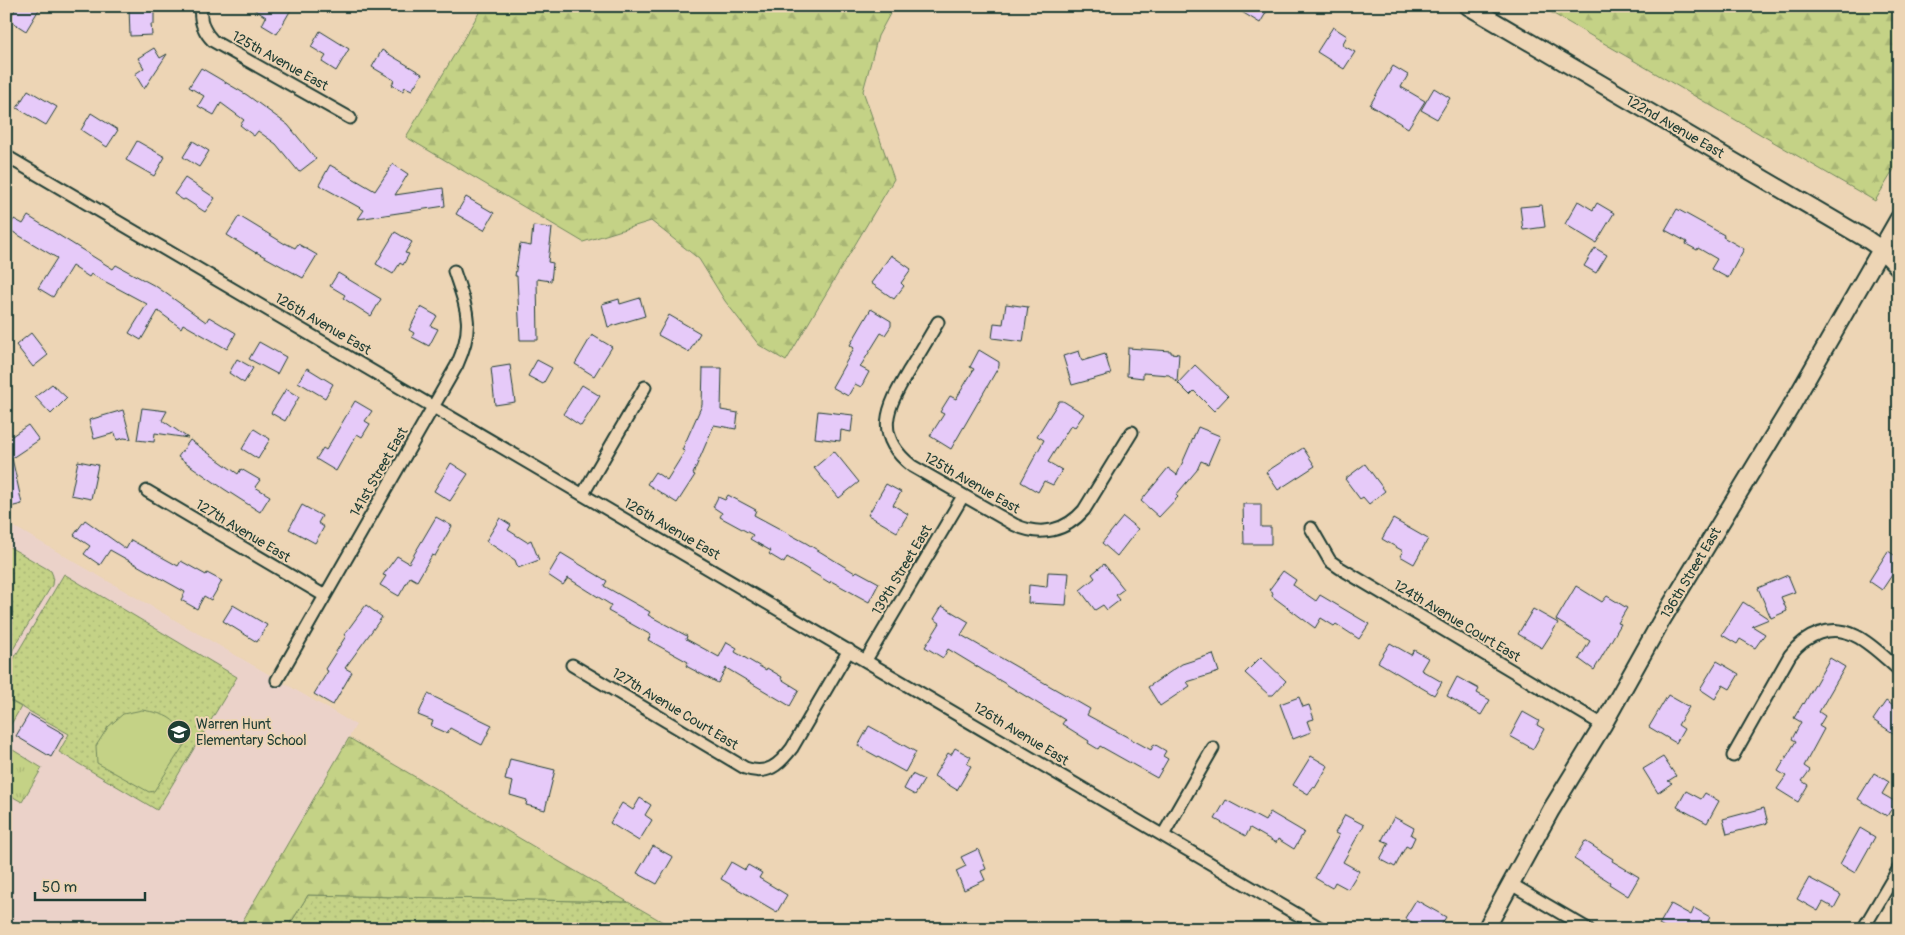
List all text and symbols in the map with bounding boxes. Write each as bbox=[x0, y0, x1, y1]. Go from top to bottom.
street label: 125th Avenue East bbox=[229, 27, 332, 95]
street label: 122nd Avenue East bbox=[1623, 92, 1727, 162]
street label: 126th Avenue East bbox=[272, 290, 375, 359]
street label: 141st Street East bbox=[346, 424, 412, 520]
street label: 125th Avenue East bbox=[921, 449, 1023, 518]
street label: 126th Avenue East bbox=[621, 495, 724, 564]
street label: 127th Avenue East bbox=[192, 496, 294, 566]
street label: 139th Street East bbox=[868, 521, 936, 618]
street label: 136th Street East bbox=[1657, 524, 1725, 622]
street label: 124th Avenue Court East bbox=[1390, 576, 1524, 666]
street label: 127th Avenue Court East bbox=[609, 664, 742, 754]
street label: 126th Avenue East bbox=[970, 699, 1072, 769]
place label: Warren Hunt Elementary School bbox=[196, 716, 307, 749]
school or university icon: Warren Hunt Elementary School bbox=[166, 719, 192, 745]
scale bar bbox=[35, 870, 145, 902]
text: 50 m bbox=[42, 878, 77, 897]

